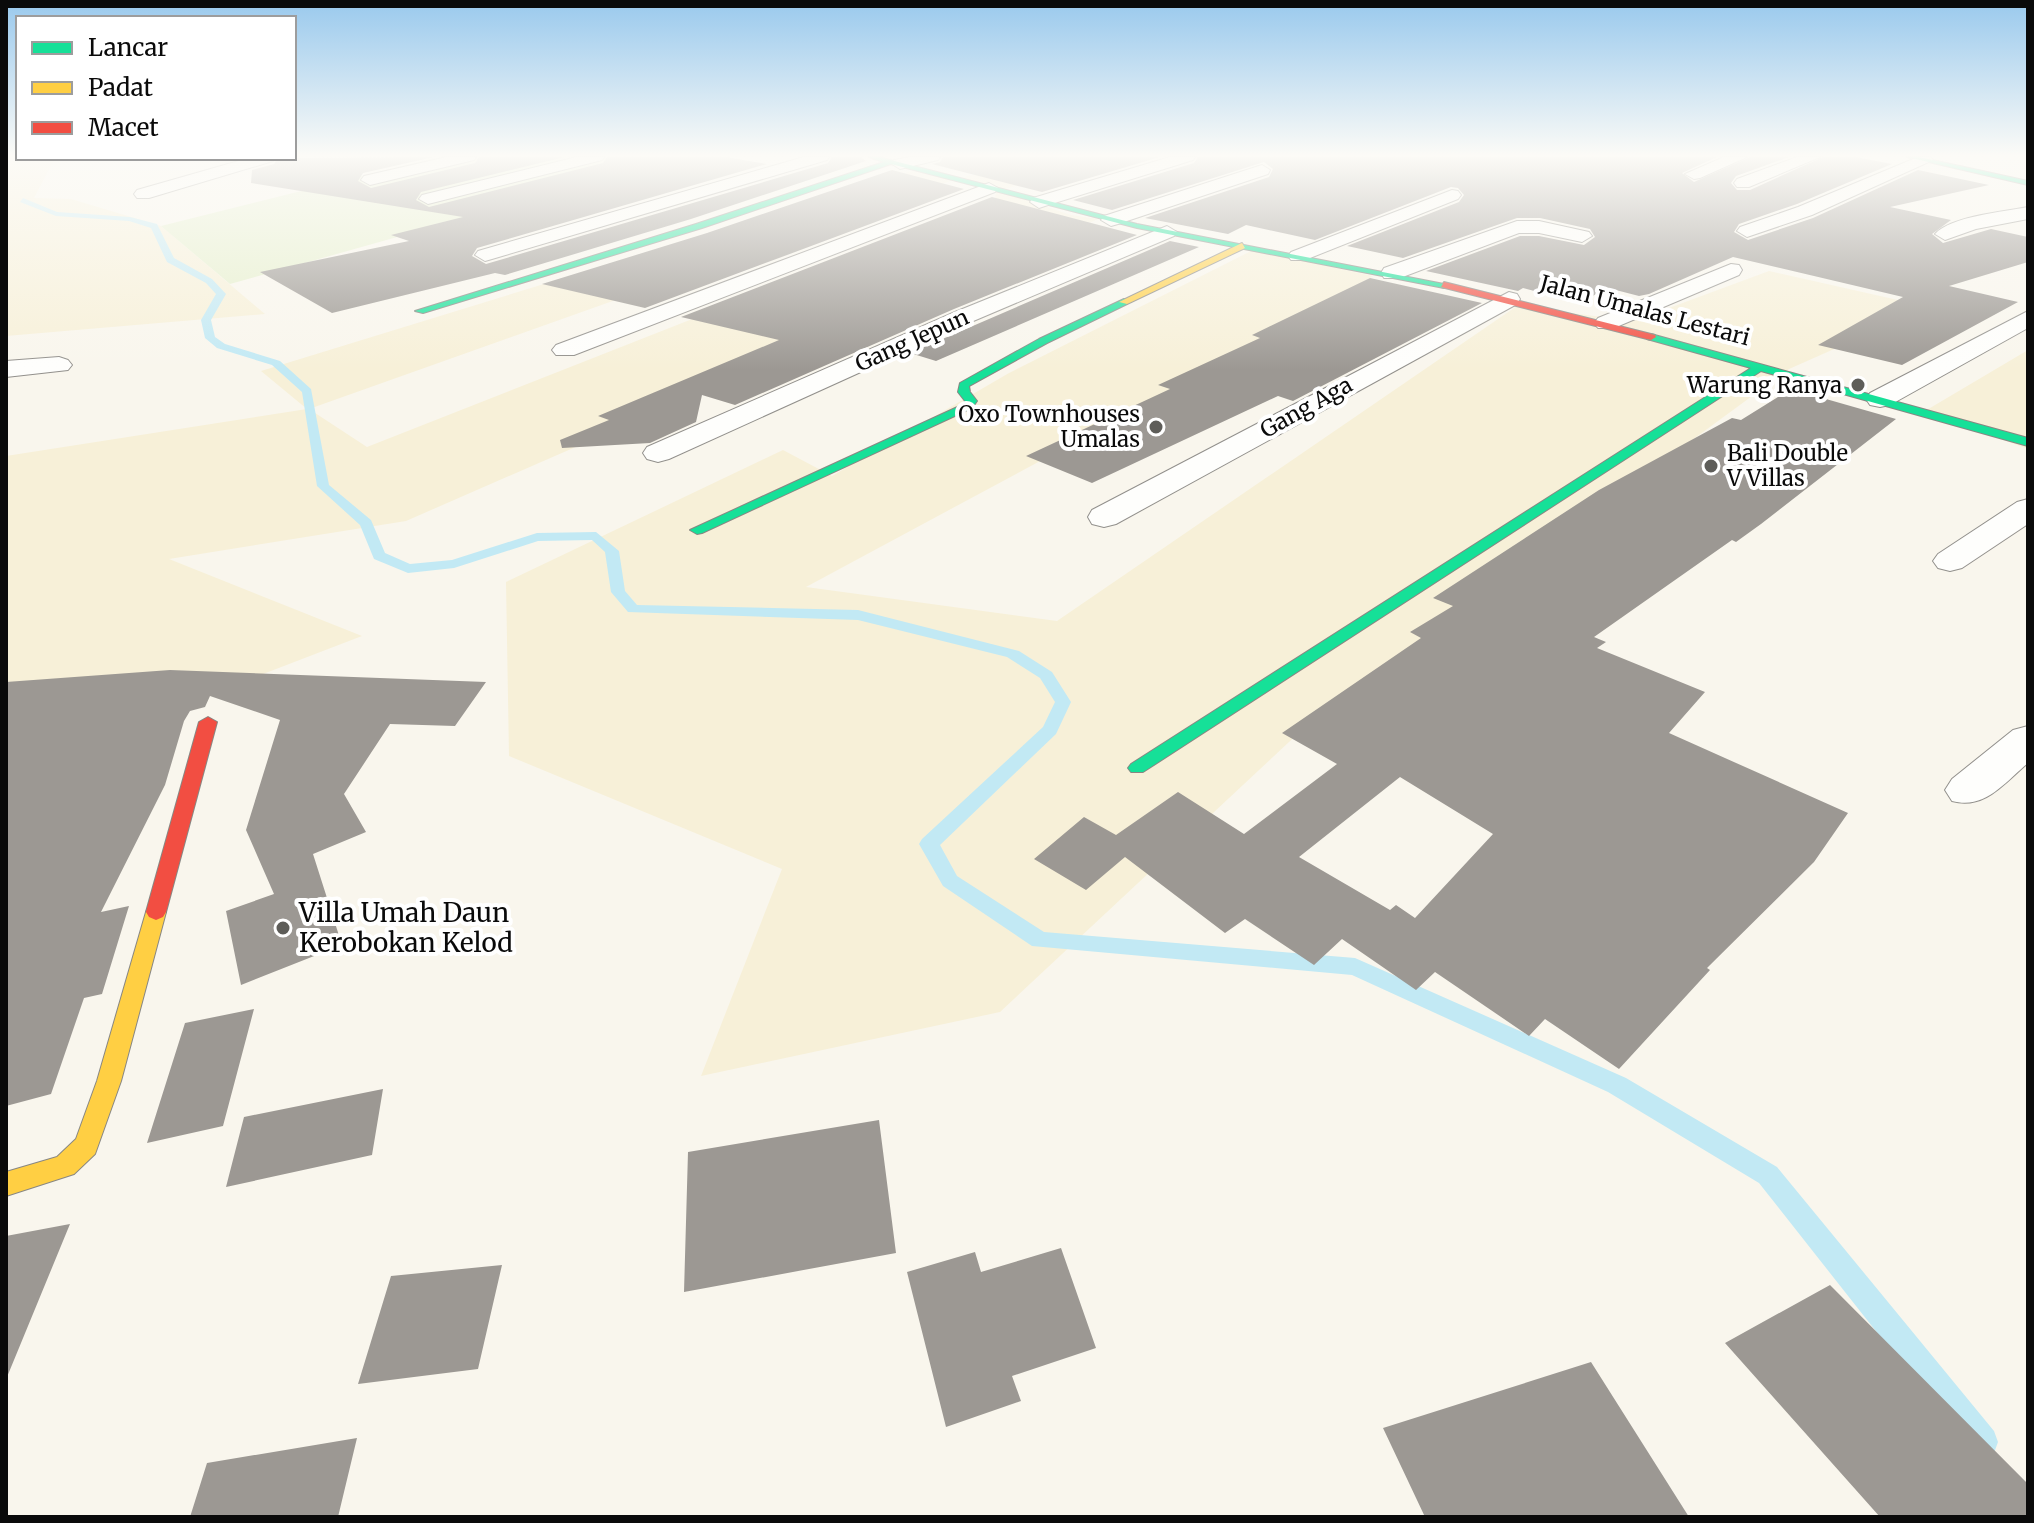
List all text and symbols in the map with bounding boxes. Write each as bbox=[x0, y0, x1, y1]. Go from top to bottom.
legend bbox=[16, 16, 296, 160]
text: Lancar bbox=[88, 32, 168, 63]
text: Padat bbox=[88, 72, 153, 103]
text: Macet bbox=[88, 112, 159, 143]
street label: Jalan Umalas Lestari bbox=[1536, 268, 1753, 351]
street label: Gang Jepun bbox=[851, 302, 974, 377]
street label: Gang Aga bbox=[1255, 370, 1357, 444]
place label: Warung Ranya bbox=[1686, 371, 1842, 399]
marker: Warung Ranya bbox=[1849, 376, 1867, 394]
place label: Oxo Townhouses Umalas bbox=[958, 400, 1140, 453]
marker: Oxo Townhouses Umalas bbox=[1147, 418, 1165, 436]
place label: Bali Double V Villas bbox=[1726, 439, 1848, 492]
marker: Bali Double V Villas bbox=[1702, 457, 1720, 475]
place label: Villa Umah Daun Kerobokan Kelod bbox=[298, 896, 513, 959]
marker: Villa Umah Daun Kerobokan Kelod bbox=[274, 919, 292, 937]

